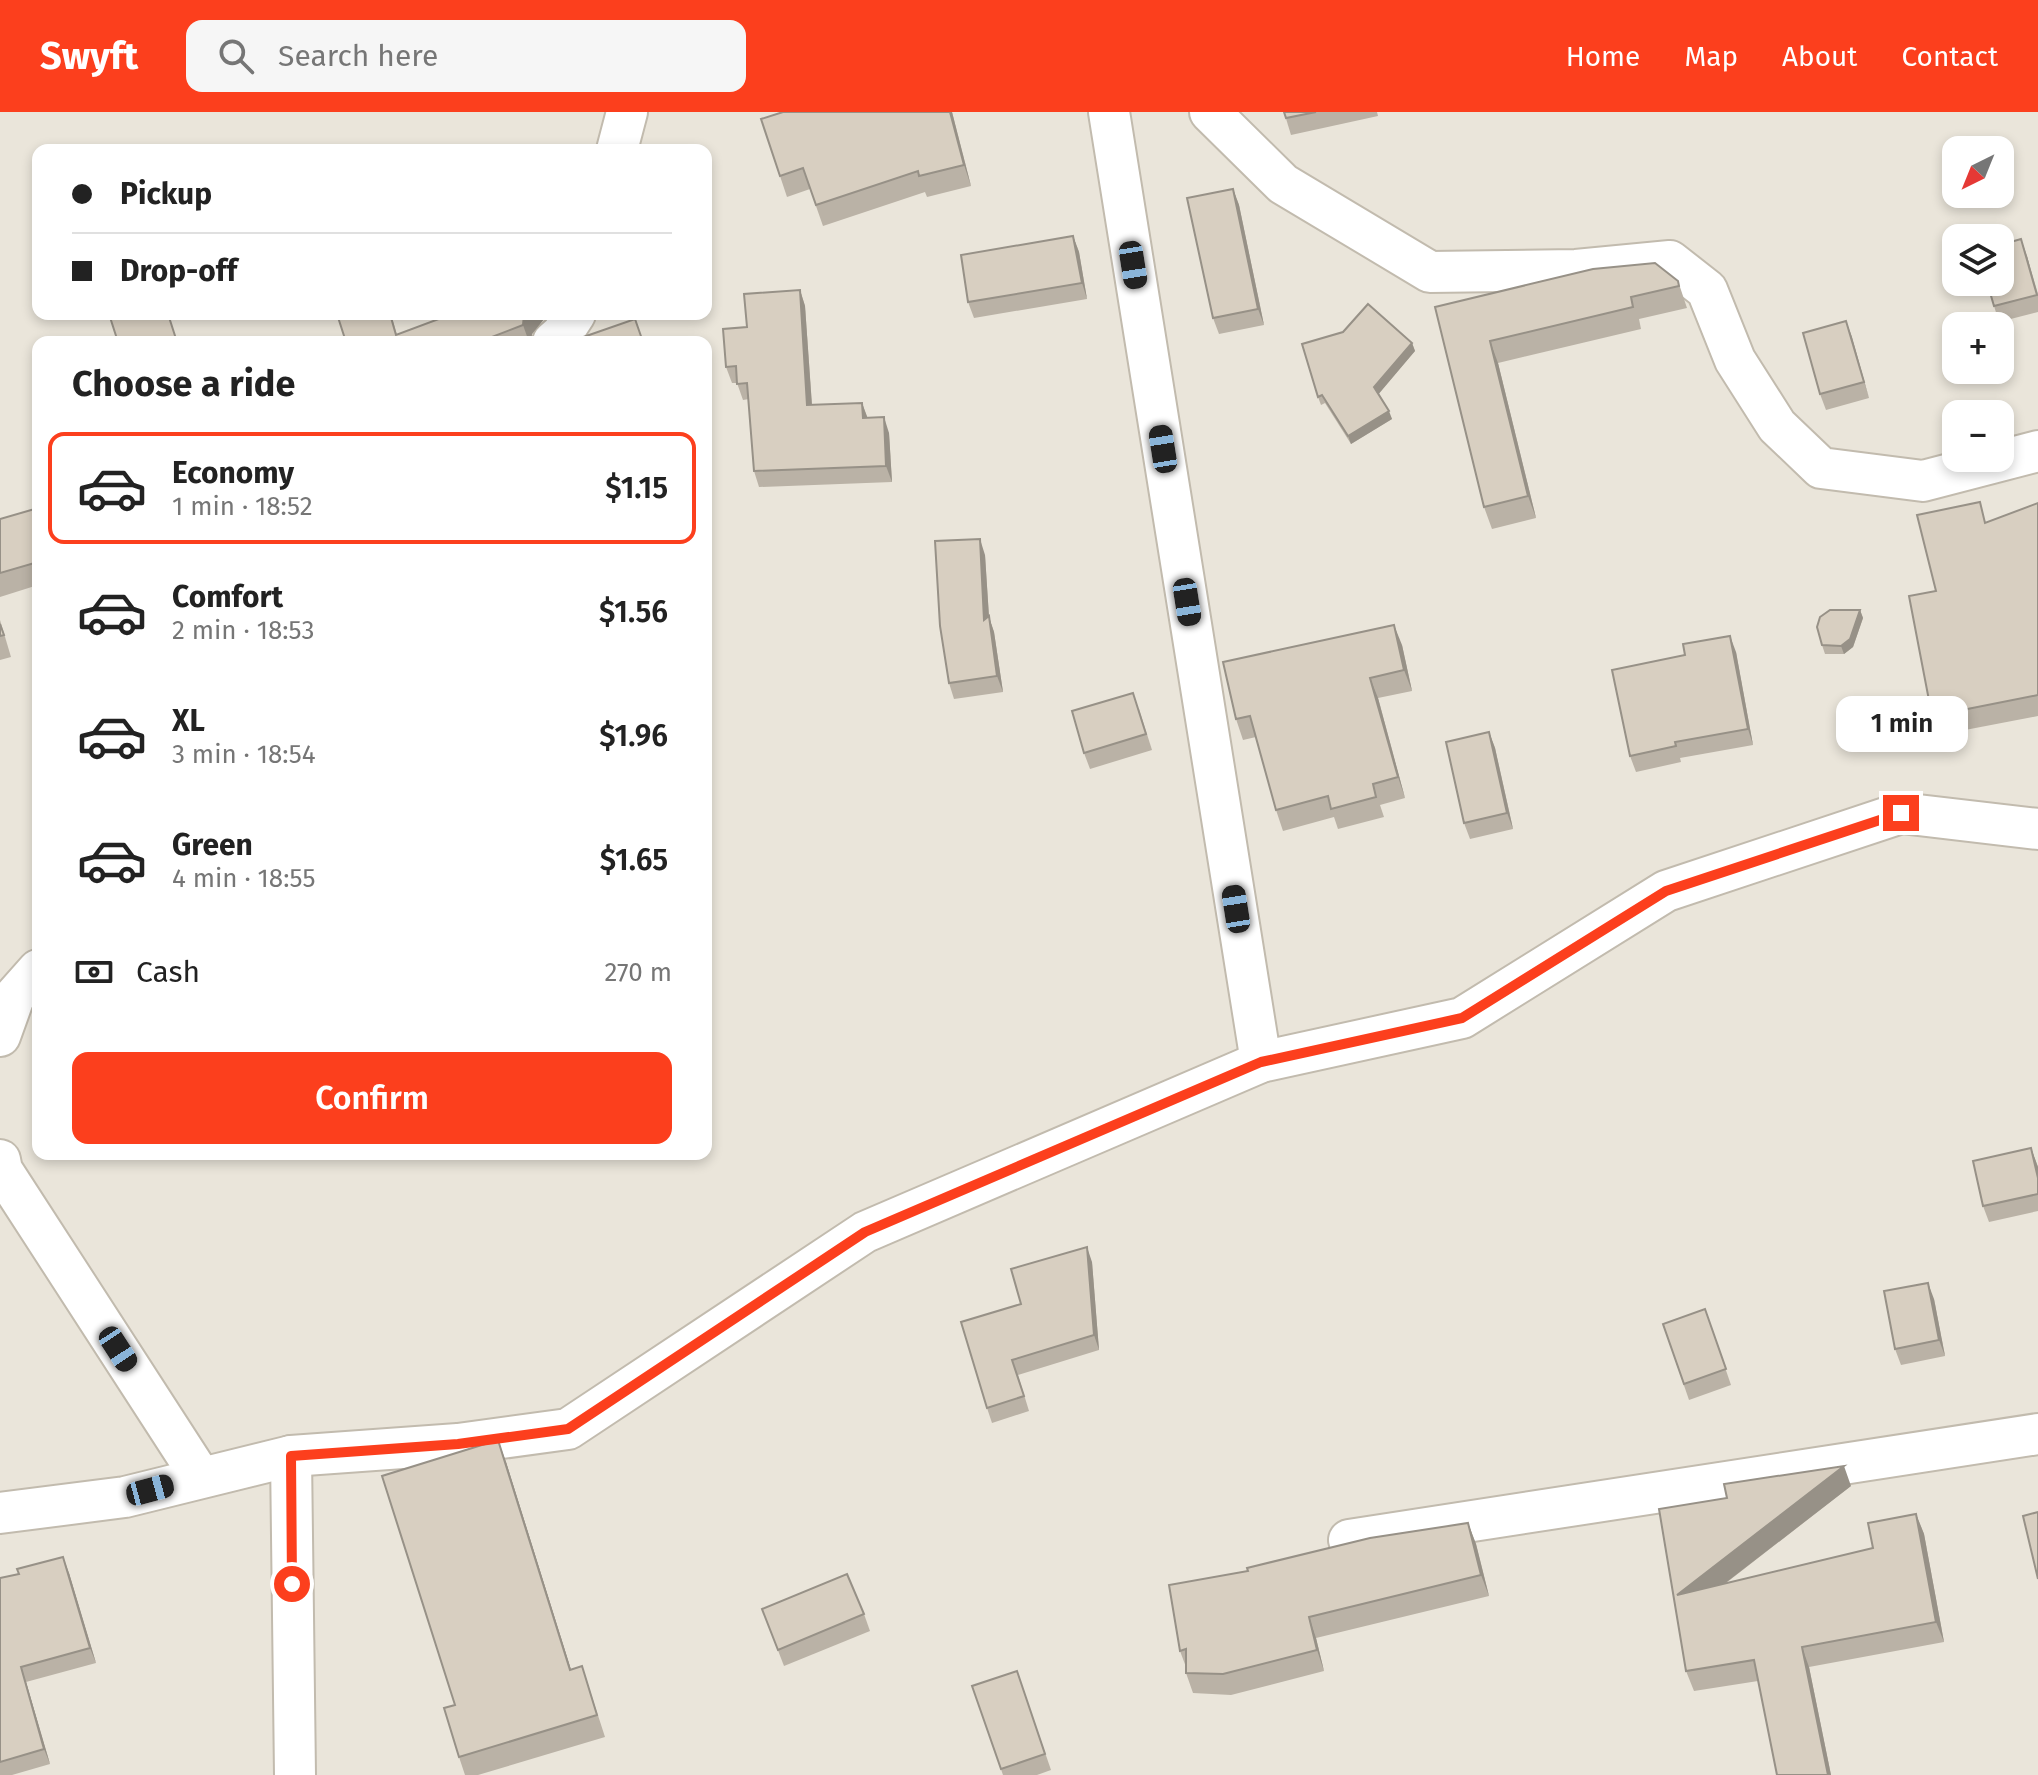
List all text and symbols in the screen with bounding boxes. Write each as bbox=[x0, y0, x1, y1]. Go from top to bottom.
search box bbox=[186, 20, 746, 92]
text: Swyft bbox=[40, 33, 138, 79]
icon: search bbox=[214, 34, 258, 78]
text: Search here bbox=[278, 38, 438, 74]
text: Home bbox=[1566, 40, 1640, 73]
text: Map bbox=[1684, 40, 1738, 73]
text: About bbox=[1782, 40, 1857, 73]
text: Contact bbox=[1901, 40, 1998, 73]
north arrow bbox=[1942, 136, 2014, 208]
map controls bbox=[1942, 136, 2014, 472]
text: Pickup bbox=[120, 176, 212, 212]
button: layers bbox=[1942, 224, 2014, 296]
car bbox=[1117, 239, 1149, 291]
text: Drop-off bbox=[120, 253, 237, 289]
button: + bbox=[1942, 312, 2014, 384]
text: Choose a ride bbox=[72, 362, 295, 406]
button: − bbox=[1942, 400, 2014, 472]
car bbox=[1147, 423, 1179, 475]
icon: car bbox=[76, 452, 148, 524]
text: Economy bbox=[172, 455, 294, 491]
text: $1.15 bbox=[605, 470, 668, 506]
text: 1 min · 18:52 bbox=[172, 491, 313, 522]
icon: car bbox=[76, 576, 148, 648]
car bbox=[1171, 576, 1203, 628]
text: Comfort bbox=[172, 579, 283, 615]
text: $1.56 bbox=[599, 594, 668, 630]
text: 2 min · 18:53 bbox=[172, 615, 314, 646]
callout: 1 min bbox=[1835, 697, 1967, 753]
icon: car bbox=[76, 700, 148, 772]
text: XL bbox=[172, 703, 205, 739]
text: 1 min bbox=[1871, 708, 1933, 739]
text: $1.96 bbox=[599, 718, 668, 754]
text: 3 min · 18:54 bbox=[172, 739, 316, 770]
route end bbox=[1883, 795, 1919, 831]
icon: car bbox=[76, 824, 148, 896]
text: Green bbox=[172, 827, 253, 863]
text: $1.65 bbox=[600, 842, 668, 878]
text: 4 min · 18:55 bbox=[172, 863, 315, 894]
car bbox=[1220, 883, 1252, 935]
icon: cash bbox=[72, 950, 116, 994]
text: Cash bbox=[136, 954, 200, 990]
text: 270 m bbox=[604, 957, 672, 988]
button: Confirm bbox=[72, 1052, 672, 1144]
car bbox=[95, 1322, 141, 1376]
car bbox=[124, 1472, 176, 1508]
route start bbox=[274, 1566, 310, 1602]

